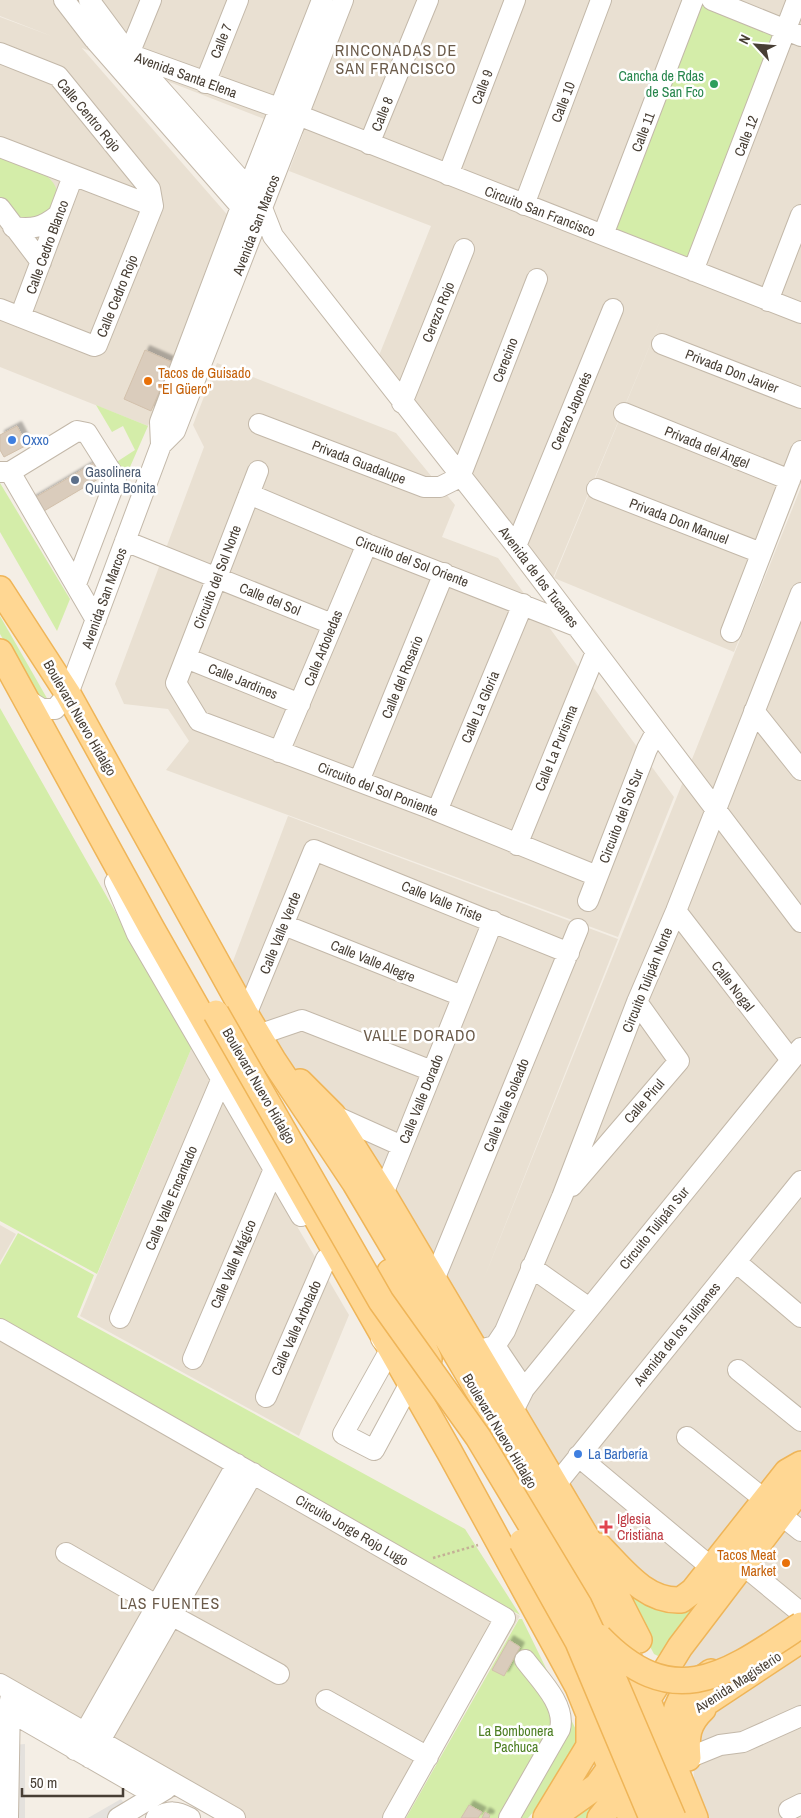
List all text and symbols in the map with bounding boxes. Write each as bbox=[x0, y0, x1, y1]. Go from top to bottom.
north arrow bbox=[731, 20, 781, 70]
street label: Calle 7 bbox=[206, 21, 236, 61]
text: N bbox=[734, 32, 754, 47]
district label: RINCONADAS DE SAN FRANCISCO bbox=[335, 39, 457, 79]
street label: Avenida Santa Elena bbox=[131, 48, 240, 102]
street label: Calle 9 bbox=[467, 67, 497, 107]
place label: Cancha de Rdas de San Fco bbox=[618, 67, 704, 101]
street label: Calle Centro Rojo bbox=[53, 75, 125, 155]
marker: Cancha de Rdas de San Fco bbox=[708, 78, 720, 90]
street label: Calle 10 bbox=[547, 79, 579, 125]
street label: Calle 8 bbox=[367, 94, 397, 134]
street label: Calle 11 bbox=[627, 109, 659, 154]
street label: Calle 12 bbox=[730, 113, 762, 159]
street label: Avenida San Marcos bbox=[228, 172, 284, 279]
street label: Circuito San Francisco bbox=[482, 182, 598, 240]
street label: Calle Cedro Blanco bbox=[22, 197, 72, 297]
street label: Calle Cedro Rojo bbox=[92, 252, 142, 340]
street label: Cerezo Rojo bbox=[418, 279, 458, 345]
street label: Cerecino bbox=[488, 335, 522, 385]
street label: Privada Don Javier bbox=[683, 345, 781, 397]
place label: Tacos de Guisado "El Güero" bbox=[158, 364, 251, 398]
street label: Cerezo Japonés bbox=[546, 369, 596, 453]
marker: Tacos de Guisado "El Güero" bbox=[142, 375, 154, 387]
street label: Privada del Ángel bbox=[662, 422, 752, 472]
place label: Oxxo bbox=[22, 431, 49, 449]
marker: Oxxo bbox=[6, 434, 18, 446]
street label: Privada Guadalupe bbox=[310, 436, 408, 488]
place label: Gasolinera Quinta Bonita bbox=[85, 463, 156, 497]
marker: Gasolinera Quinta Bonita bbox=[69, 474, 81, 486]
street label: Privada Don Manuel bbox=[627, 494, 731, 548]
street label: Avenida de los Tucanes bbox=[495, 522, 583, 631]
street label: Circuito del Sol Norte bbox=[189, 523, 245, 631]
street label: Circuito del Sol Oriente bbox=[353, 531, 471, 591]
street label: Avenida San Marcos bbox=[77, 545, 131, 652]
street label: Calle del Sol bbox=[237, 579, 303, 619]
street label: Calle Arboledas bbox=[300, 607, 347, 689]
street label: Calle del Rosario bbox=[377, 633, 427, 721]
street label: Boulevard Nuevo Hidalgo bbox=[39, 657, 121, 779]
street label: Calle Jardines bbox=[206, 659, 281, 703]
street label: Calle La Gloria bbox=[457, 668, 503, 746]
street label: Calle La Purísima bbox=[531, 702, 582, 794]
street label: Circuito del Sol Poniente bbox=[315, 758, 441, 820]
street label: Circuito del Sol Sur bbox=[595, 766, 647, 866]
street label: Calle Valle Triste bbox=[399, 877, 485, 925]
street label: Calle Valle Verde bbox=[255, 889, 305, 977]
street label: Circuito Tulipán Norte bbox=[618, 925, 676, 1035]
street label: Calle Valle Alegre bbox=[328, 936, 418, 986]
street label: Calle Nogal bbox=[708, 957, 758, 1015]
district label: VALLE DORADO bbox=[363, 1024, 477, 1046]
street label: Boulevard Nuevo Hidalgo bbox=[218, 1025, 300, 1147]
street label: Calle Valle Dorado bbox=[395, 1052, 447, 1146]
street label: Calle Valle Soleado bbox=[479, 1056, 533, 1154]
street label: Calle Pirul bbox=[620, 1075, 668, 1127]
street label: Calle Valle Encantado bbox=[141, 1143, 201, 1253]
street label: Circuito Tulipán Sur bbox=[615, 1183, 693, 1273]
street label: Calle Valle Mágico bbox=[206, 1217, 260, 1311]
street label: Calle Valle Arbolado bbox=[267, 1277, 325, 1379]
street label: Avenida de los Tulipanes bbox=[629, 1278, 724, 1390]
street label: Boulevard Nuevo Hidalgo bbox=[459, 1370, 541, 1492]
place label: La Barbería bbox=[588, 1445, 649, 1463]
marker: La Barbería bbox=[572, 1448, 584, 1460]
street label: Circuito Jorge Rojo Lugo bbox=[292, 1490, 412, 1570]
place label: Iglesia Cristiana bbox=[617, 1510, 664, 1544]
marker: Iglesia Cristiana bbox=[599, 1520, 613, 1534]
place label: Tacos Meat Market bbox=[717, 1546, 776, 1580]
marker: Tacos Meat Market bbox=[780, 1557, 792, 1569]
district label: LAS FUENTES bbox=[120, 1592, 220, 1614]
street label: Avenida Magisterio bbox=[691, 1647, 785, 1717]
park label: La Bombonera Pachuca bbox=[478, 1722, 554, 1756]
scale bar bbox=[22, 1766, 124, 1798]
text: 50 m bbox=[30, 1772, 57, 1793]

